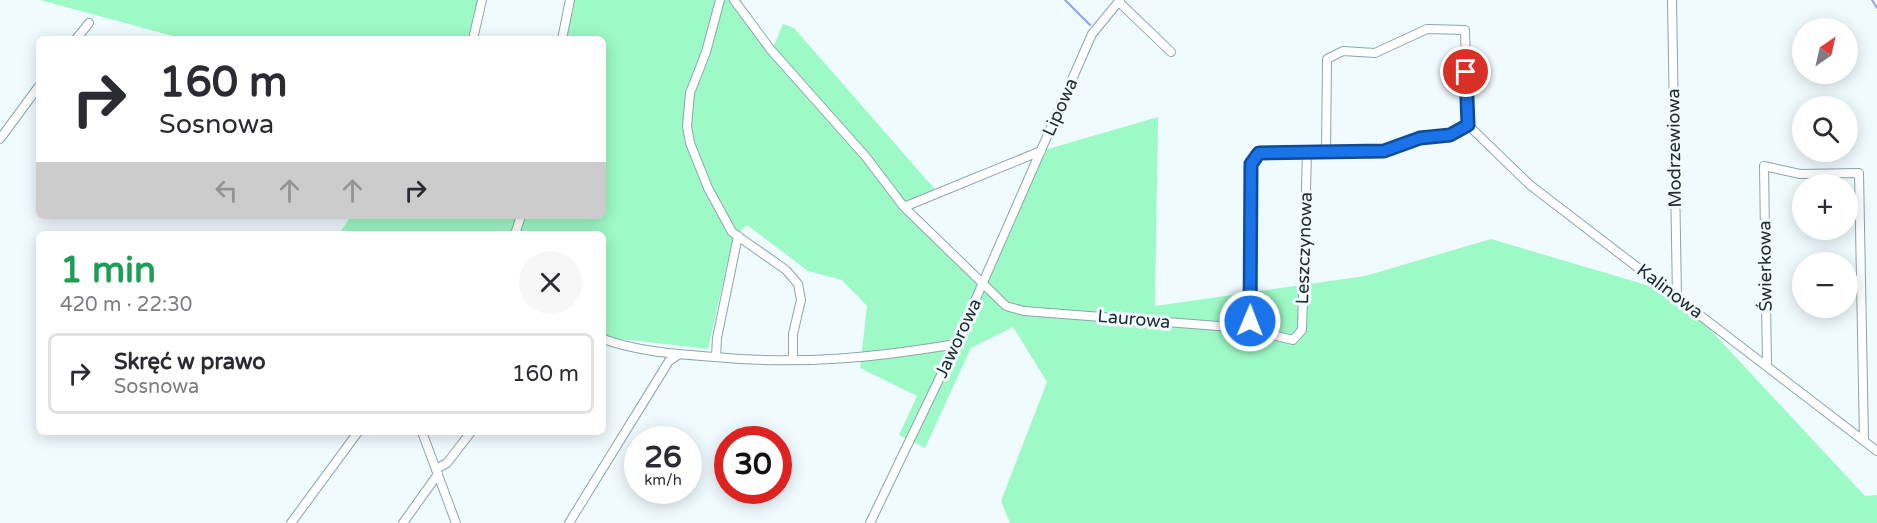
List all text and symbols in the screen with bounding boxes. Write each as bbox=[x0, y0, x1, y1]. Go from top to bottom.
north arrow bbox=[1792, 18, 1858, 84]
map controls bbox=[1792, 18, 1858, 318]
pin bbox=[1440, 46, 1491, 97]
icon: arrive bbox=[1449, 55, 1482, 88]
text: 160 m bbox=[159, 57, 288, 108]
icon: right bbox=[60, 60, 138, 138]
street label: Lipowa bbox=[1037, 75, 1083, 139]
street label: Modrzewiowa bbox=[1662, 88, 1686, 208]
button: search bbox=[1792, 96, 1858, 162]
text: Sosnowa bbox=[159, 108, 274, 141]
icon: left bbox=[210, 174, 243, 207]
icon: ahead bbox=[273, 174, 306, 207]
icon: ahead bbox=[336, 174, 369, 207]
icon: right bbox=[399, 174, 432, 207]
button: + bbox=[1792, 174, 1858, 240]
street label: Leszczynowa bbox=[1291, 191, 1317, 305]
street label: Świerkowa bbox=[1753, 220, 1777, 312]
text: 1 min bbox=[60, 249, 156, 292]
button: close bbox=[519, 251, 582, 314]
button: − bbox=[1792, 252, 1858, 318]
street label: Kalinowa bbox=[1633, 259, 1707, 323]
position arrow bbox=[1218, 289, 1282, 353]
text: 420 m · 22:30 bbox=[60, 293, 192, 317]
street label: Jaworowa bbox=[930, 295, 986, 381]
street label: Laurowa bbox=[1097, 305, 1171, 333]
text: Skręć w prawo bbox=[114, 349, 266, 375]
icon: right bbox=[63, 357, 96, 390]
text: 160 m bbox=[512, 361, 579, 387]
text: Sosnowa bbox=[114, 375, 199, 399]
speed limit sign: 30 bbox=[714, 426, 792, 504]
text: 26 bbox=[644, 439, 682, 476]
text: km/h bbox=[644, 471, 682, 489]

